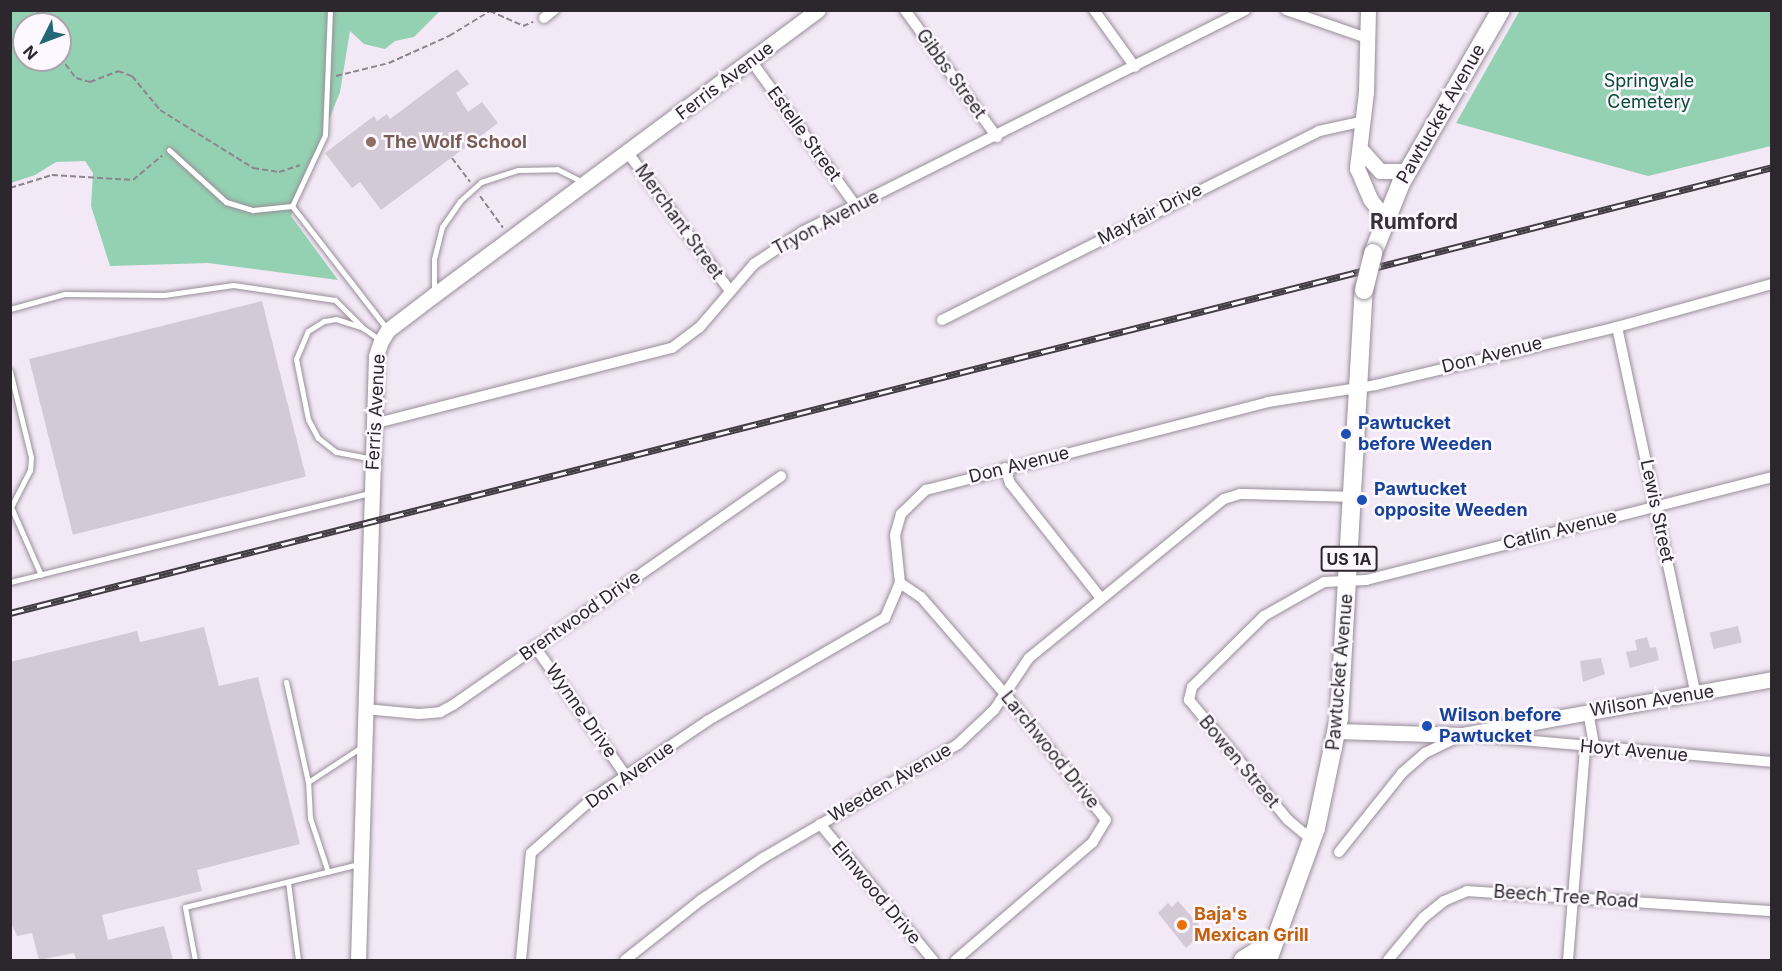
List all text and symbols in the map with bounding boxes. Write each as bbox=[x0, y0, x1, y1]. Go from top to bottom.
north arrow bbox=[12, 12, 72, 72]
street label: Gibbs Street bbox=[911, 25, 991, 123]
street label: Ferris Avenue bbox=[672, 37, 778, 125]
street label: Pawtucket Avenue bbox=[1392, 40, 1490, 188]
text: N bbox=[19, 41, 42, 64]
park label: Springvale Cemetery bbox=[1604, 71, 1694, 113]
street label: Estelle Street bbox=[762, 83, 846, 185]
place label: The Wolf School bbox=[383, 131, 527, 153]
marker: The Wolf School bbox=[364, 135, 378, 149]
street label: Merchant Street bbox=[630, 160, 728, 284]
street label: Mayfair Drive bbox=[1094, 179, 1206, 249]
street label: Tryon Avenue bbox=[769, 186, 883, 260]
district label: Rumford bbox=[1370, 209, 1458, 235]
street label: Don Avenue bbox=[1440, 332, 1544, 378]
street label: Ferris Avenue bbox=[362, 353, 390, 471]
place label: Pawtucket before Weeden bbox=[1358, 413, 1492, 456]
marker: Pawtucket before Weeden bbox=[1339, 427, 1353, 441]
street label: Don Avenue bbox=[967, 442, 1071, 488]
street label: Lewis Street bbox=[1636, 458, 1678, 564]
place label: Pawtucket opposite Weeden bbox=[1374, 479, 1528, 522]
marker: Pawtucket opposite Weeden bbox=[1355, 493, 1369, 507]
street label: Catlin Avenue bbox=[1501, 505, 1619, 555]
road number: US 1A bbox=[1320, 546, 1378, 572]
street label: Brentwood Drive bbox=[516, 566, 644, 666]
street label: Pawtucket Avenue bbox=[1322, 593, 1358, 751]
street label: Wynne Drive bbox=[541, 660, 621, 762]
street label: Wilson Avenue bbox=[1588, 681, 1716, 721]
street label: Larchwood Drive bbox=[996, 687, 1104, 813]
place label: Wilson before Pawtucket bbox=[1439, 705, 1562, 748]
street label: Bowen Street bbox=[1194, 712, 1284, 812]
marker: Wilson before Pawtucket bbox=[1420, 719, 1434, 733]
street label: Hoyt Avenue bbox=[1579, 736, 1689, 766]
street label: Don Avenue bbox=[582, 737, 678, 813]
street label: Weeden Avenue bbox=[825, 739, 955, 827]
street label: Elmwood Drive bbox=[827, 837, 925, 949]
street label: Beech Tree Road bbox=[1493, 881, 1639, 913]
place label: Baja's Mexican Grill bbox=[1194, 904, 1309, 946]
marker: Baja's Mexican Grill bbox=[1175, 918, 1189, 932]

